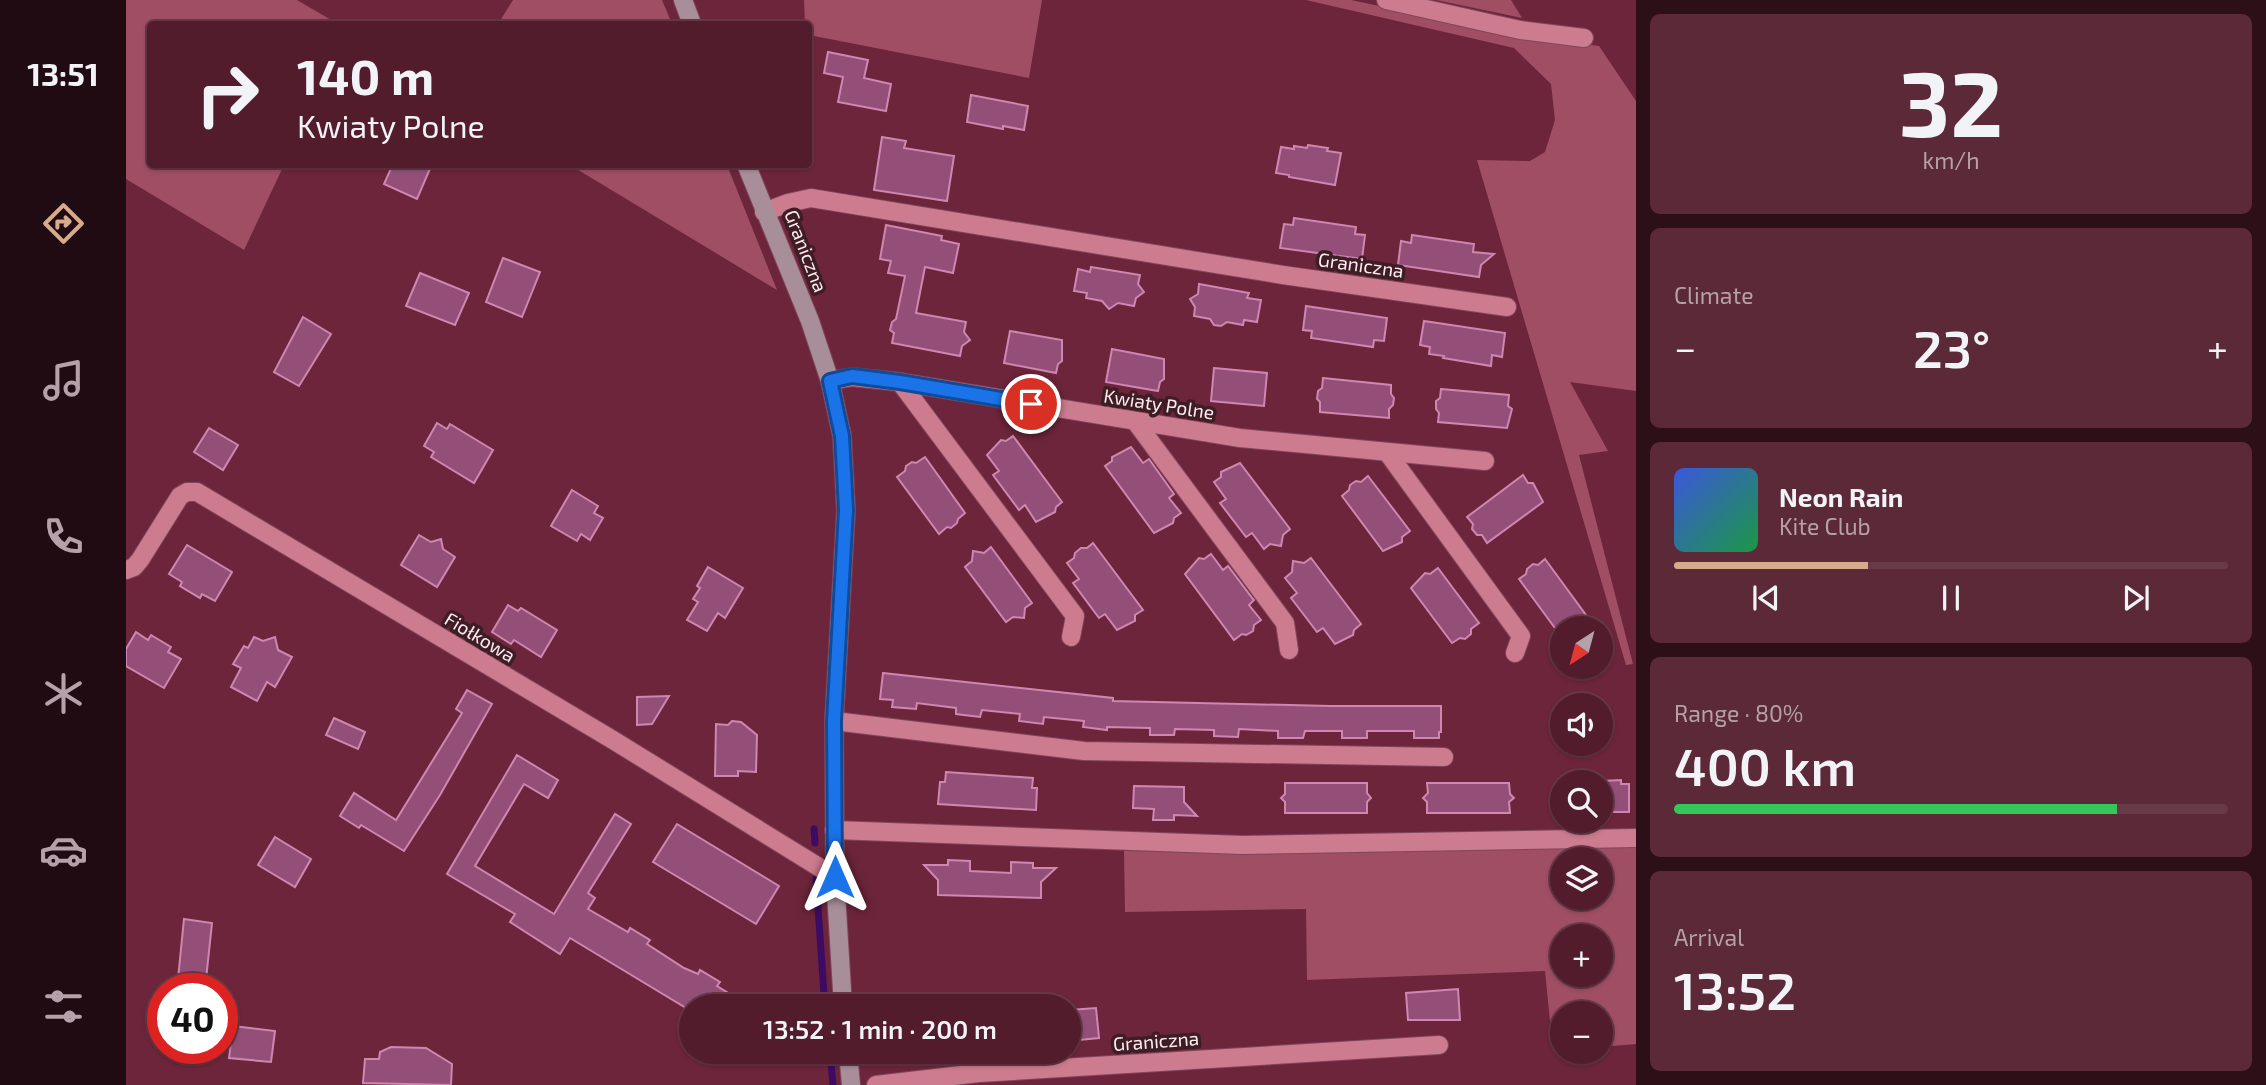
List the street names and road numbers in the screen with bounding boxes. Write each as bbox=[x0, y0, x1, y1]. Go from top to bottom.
street label: Graniczna bbox=[780, 206, 833, 295]
street label: Graniczna bbox=[1317, 247, 1405, 282]
street label: Kwiaty Polne bbox=[1102, 383, 1216, 424]
street label: Fiołkowa bbox=[441, 607, 520, 667]
street label: Graniczna bbox=[1112, 1026, 1200, 1055]

